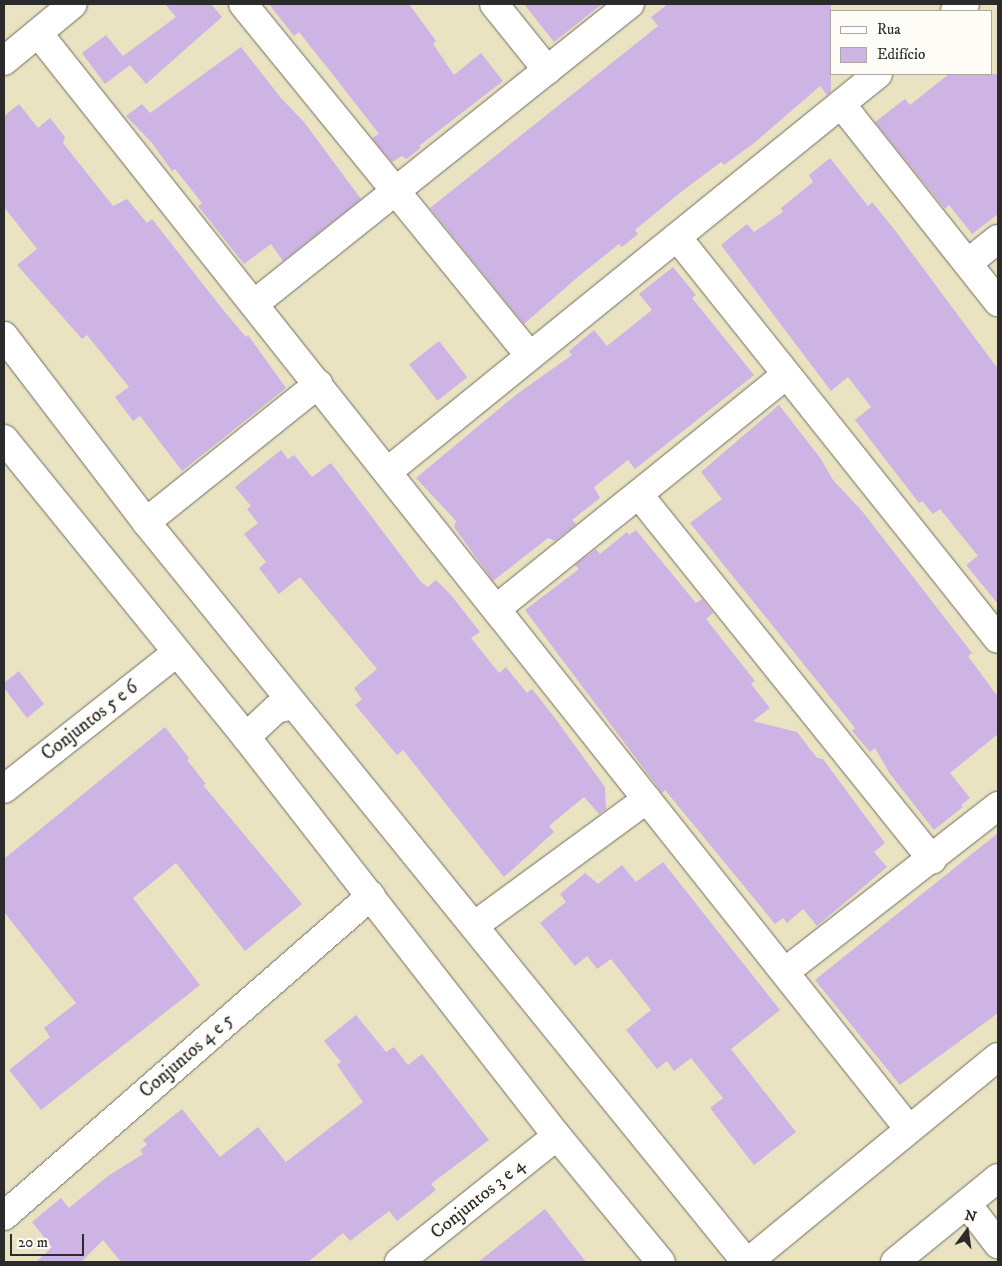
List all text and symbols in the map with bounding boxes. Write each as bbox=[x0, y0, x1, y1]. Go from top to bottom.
legend bbox=[830, 10, 992, 75]
text: Rua bbox=[877, 20, 901, 39]
text: Edifício bbox=[877, 45, 925, 64]
street label: Conjuntos 5 e 6 bbox=[37, 676, 143, 766]
street label: Conjuntos 4 e 5 bbox=[135, 1009, 239, 1103]
street label: Conjuntos 3 e 4 bbox=[426, 1154, 530, 1244]
north arrow bbox=[942, 1206, 992, 1256]
text: N bbox=[963, 1206, 978, 1227]
scale bar bbox=[12, 1224, 86, 1256]
text: 20 m bbox=[18, 1233, 48, 1252]

